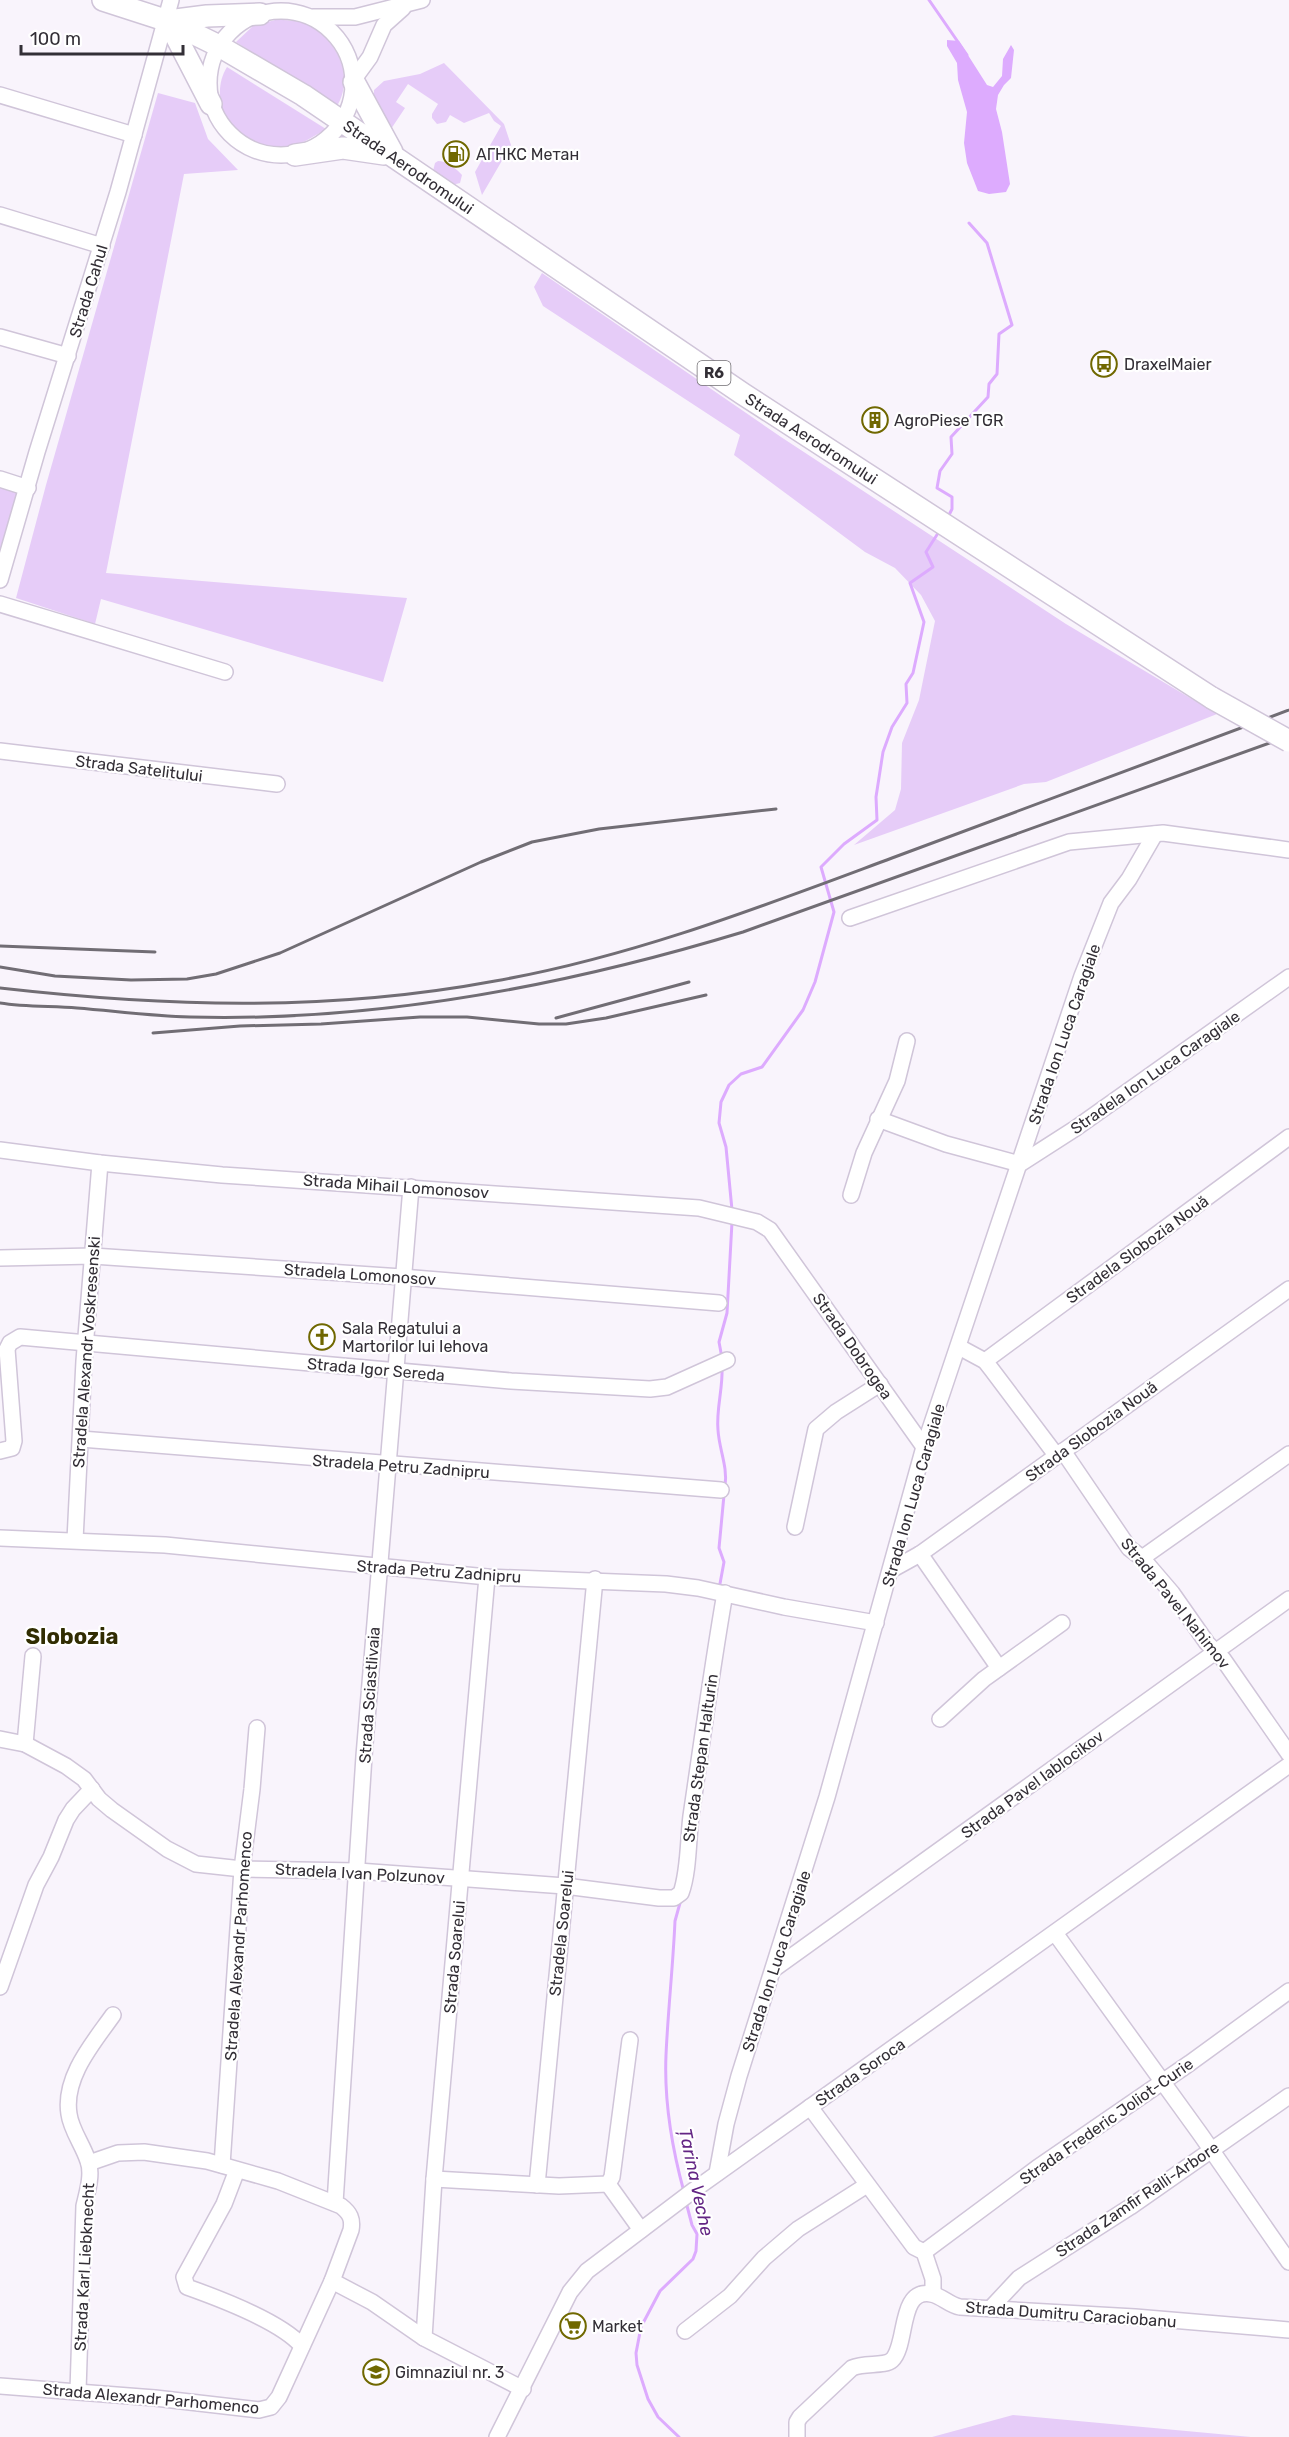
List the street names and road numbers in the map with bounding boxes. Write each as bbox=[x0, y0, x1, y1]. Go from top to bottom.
street label: Strada Aerodromului bbox=[339, 116, 477, 218]
street label: Strada Cahul bbox=[65, 242, 112, 340]
road number: R6 bbox=[698, 361, 730, 385]
street label: Strada Aerodromului bbox=[742, 389, 881, 489]
street label: Strada Satelitului bbox=[74, 751, 204, 786]
street label: Strada Ion Luca Caragiale bbox=[1025, 941, 1104, 1127]
street label: Stradela Ion Luca Caragiale bbox=[1067, 1007, 1244, 1138]
street label: Strada Mihail Lomonosov bbox=[302, 1171, 490, 1202]
street label: Stradela Slobozia Nouă bbox=[1062, 1191, 1212, 1307]
street label: Stradela Alexandr Voskresenski bbox=[69, 1236, 104, 1468]
street label: Stradela Lomonosov bbox=[283, 1260, 437, 1289]
street label: Strada Dobrogea bbox=[809, 1289, 896, 1403]
street label: Strada Igor Sereda bbox=[306, 1354, 446, 1385]
street label: Strada Slobozia Nouă bbox=[1022, 1377, 1161, 1486]
street label: Strada Ion Luca Caragiale bbox=[878, 1401, 949, 1589]
street label: Stradela Petru Zadnipru bbox=[312, 1451, 490, 1482]
street label: Strada Pavel Nahimov bbox=[1117, 1534, 1234, 1673]
street label: Strada Petru Zadnipru bbox=[356, 1556, 522, 1587]
street label: Strada Sciastlivaia bbox=[355, 1626, 384, 1764]
street label: Strada Stepan Halturin bbox=[679, 1673, 722, 1844]
street label: Strada Pavel Iablocikov bbox=[957, 1726, 1107, 1842]
street label: Stradela Alexandr Parhomenco bbox=[221, 1831, 256, 2061]
street label: Stradela Ivan Polzunov bbox=[275, 1860, 445, 1887]
street label: Strada Ion Luca Caragiale bbox=[738, 1868, 815, 2054]
street label: Stradela Soarelui bbox=[545, 1869, 578, 1997]
street label: Strada Soarelui bbox=[440, 1900, 469, 2014]
street label: Strada Soroca bbox=[812, 2034, 909, 2110]
street label: Strada Frederic Joliot-Curie bbox=[1016, 2054, 1197, 2189]
street label: Strada Zamfir Ralli-Arbore bbox=[1052, 2138, 1223, 2261]
street label: Strada Karl Liebknecht bbox=[71, 2182, 98, 2352]
street label: Strada Dumitru Caraciobanu bbox=[965, 2298, 1177, 2331]
street label: Strada Alexandr Parhomenco bbox=[42, 2380, 260, 2417]

